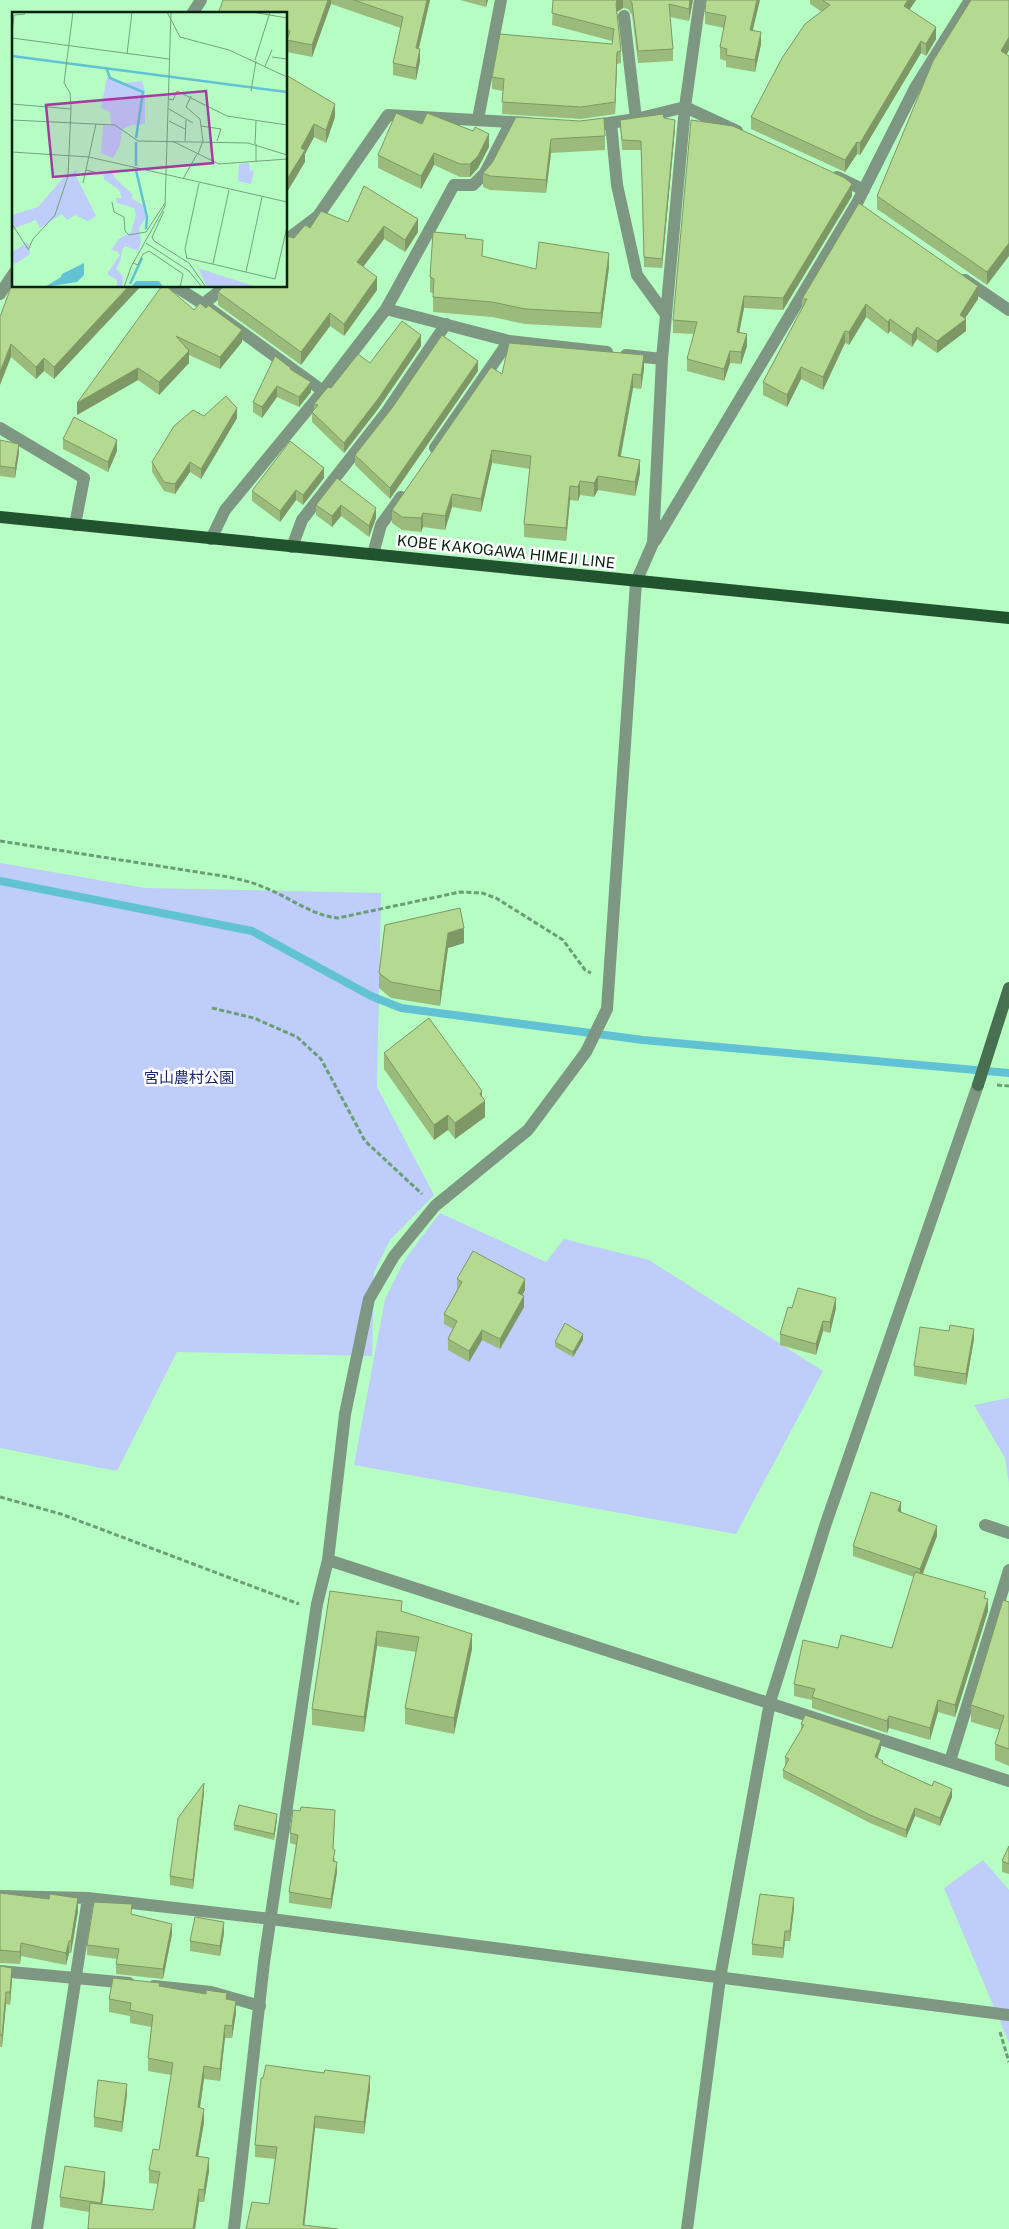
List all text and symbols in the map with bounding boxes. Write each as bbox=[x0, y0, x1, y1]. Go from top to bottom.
inset map bbox=[12, 12, 288, 288]
street label: KOBE KAKOGAWA HIMEJI LINE bbox=[396, 532, 616, 571]
park label: 宮山農村公園 bbox=[144, 1069, 234, 1086]

